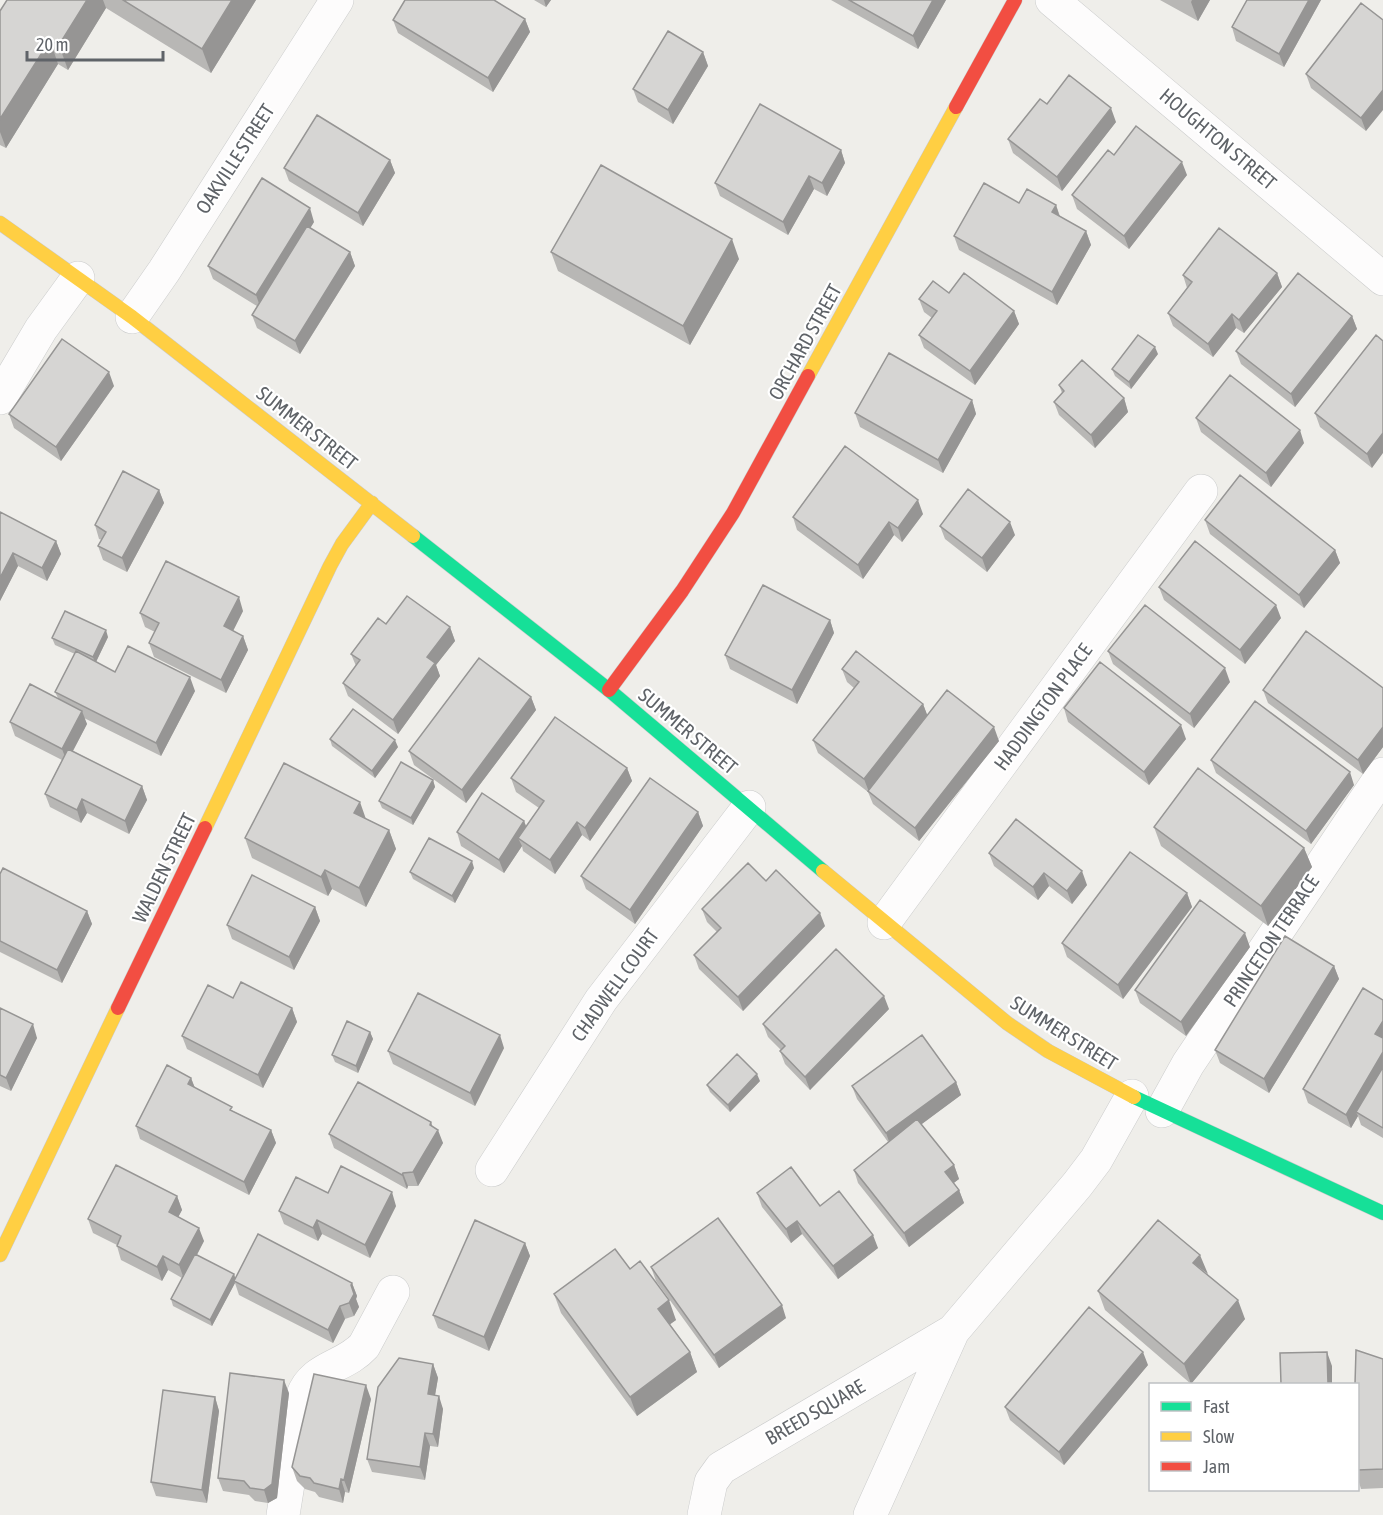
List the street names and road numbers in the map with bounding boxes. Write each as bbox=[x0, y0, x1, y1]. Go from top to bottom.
street label: HOUGHTON STREET bbox=[1155, 83, 1281, 194]
street label: OAKVILLE STREET bbox=[191, 99, 279, 218]
street label: ORCHARD STREET bbox=[763, 280, 846, 404]
street label: SUMMER STREET bbox=[252, 381, 362, 474]
street label: HADDINGTON PLACE bbox=[989, 639, 1096, 774]
street label: SUMMER STREET bbox=[634, 683, 742, 779]
street label: WALDEN STREET bbox=[127, 809, 200, 926]
street label: PRINCETON TERRACE bbox=[1218, 870, 1323, 1011]
street label: CHADWELL COURT bbox=[566, 924, 663, 1045]
street label: SUMMER STREET bbox=[1007, 991, 1122, 1075]
street label: BREED SQUARE bbox=[761, 1374, 869, 1449]

